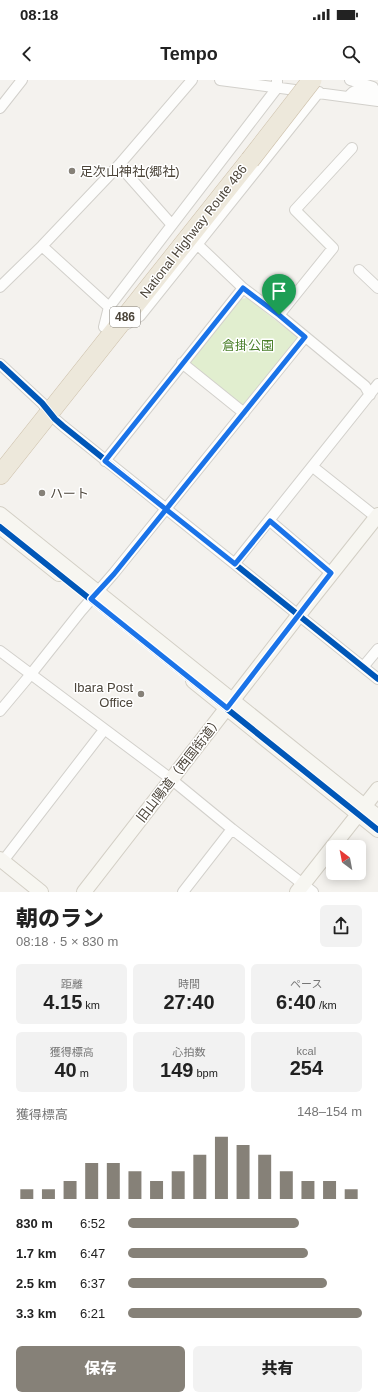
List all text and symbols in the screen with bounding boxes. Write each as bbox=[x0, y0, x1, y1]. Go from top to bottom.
text: 08:18 bbox=[20, 6, 58, 23]
icon: back bbox=[16, 43, 38, 65]
icon: search bbox=[340, 43, 362, 65]
text: Tempo bbox=[160, 44, 218, 64]
street label: National Highway Route 486 bbox=[137, 162, 250, 301]
place label: 足次山神社(郷社) bbox=[80, 164, 180, 179]
marker: 足次山神社(郷社) bbox=[67, 166, 77, 176]
pin bbox=[262, 274, 296, 315]
icon: arrive bbox=[268, 280, 290, 302]
road number: 486 bbox=[110, 307, 140, 327]
park label: 倉掛公園 bbox=[222, 338, 274, 353]
place label: ハート bbox=[50, 486, 89, 501]
marker: ハート bbox=[37, 488, 47, 498]
place label: Ibara Post Office bbox=[74, 680, 133, 710]
marker: Ibara Post Office bbox=[136, 689, 146, 699]
street label: 旧山陽道（西国街道） bbox=[133, 713, 225, 825]
north arrow bbox=[326, 840, 366, 880]
map controls bbox=[326, 840, 366, 880]
button: share bbox=[320, 905, 362, 947]
text: 朝のラン bbox=[16, 906, 104, 931]
text: 08:18 · 5 × 830 m bbox=[16, 934, 118, 949]
text: 距離 bbox=[61, 978, 83, 990]
text: 時間 bbox=[178, 978, 200, 990]
text: ペース bbox=[290, 978, 323, 990]
text: 4.15 bbox=[43, 991, 82, 1013]
text: 27:40 bbox=[163, 991, 215, 1013]
text: 6:40 bbox=[276, 991, 316, 1013]
text: km bbox=[82, 999, 100, 1011]
text: /km bbox=[316, 999, 337, 1011]
text: kcal bbox=[297, 1045, 316, 1057]
text: 獲得標高 bbox=[50, 1046, 94, 1058]
text: 心拍数 bbox=[172, 1046, 205, 1058]
text: 254 bbox=[290, 1057, 323, 1079]
text: 40 bbox=[54, 1059, 77, 1081]
text: 149 bbox=[160, 1059, 193, 1081]
text: m bbox=[77, 1067, 89, 1079]
text: bpm bbox=[193, 1067, 218, 1079]
text: 148–154 m bbox=[297, 1104, 362, 1119]
text: 獲得標高 bbox=[16, 1107, 68, 1122]
text: 830 m bbox=[16, 1216, 53, 1231]
text: 6:52 bbox=[80, 1216, 105, 1231]
text: 1.7 km bbox=[16, 1246, 56, 1261]
text: 6:47 bbox=[80, 1246, 105, 1261]
text: 2.5 km bbox=[16, 1276, 56, 1291]
text: 6:37 bbox=[80, 1276, 105, 1291]
text: 3.3 km bbox=[16, 1306, 56, 1321]
text: 6:21 bbox=[80, 1306, 105, 1321]
button: 保存 bbox=[16, 1346, 185, 1392]
button: 共有 bbox=[193, 1346, 362, 1392]

